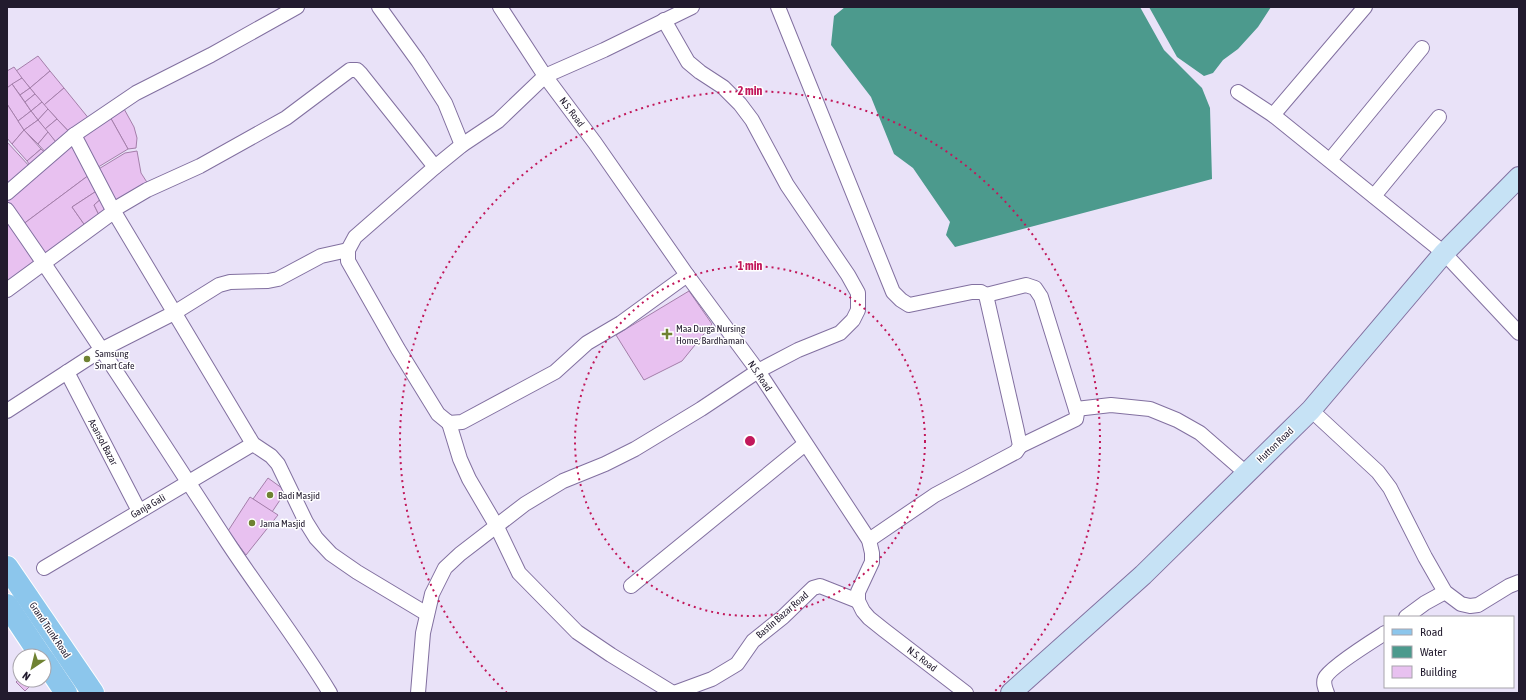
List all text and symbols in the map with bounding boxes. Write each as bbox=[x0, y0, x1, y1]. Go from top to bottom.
text: 2 min bbox=[738, 84, 762, 98]
street label: N.S. Road bbox=[557, 95, 587, 129]
text: 1 min bbox=[738, 259, 762, 273]
place label: Maa Durga Nursing Home, Bardhaman bbox=[676, 323, 746, 346]
marker: Maa Durga Nursing Home, Bardhaman bbox=[661, 328, 673, 340]
place label: Samsung Smart Cafe bbox=[95, 348, 135, 371]
marker: Samsung Smart Cafe bbox=[82, 354, 92, 364]
street label: N.S. Road bbox=[746, 359, 774, 393]
street label: Asansol Bazar bbox=[86, 417, 120, 468]
street label: Hutton Road bbox=[1255, 425, 1296, 465]
centre of rings bbox=[743, 434, 757, 448]
marker: Badi Masjid bbox=[265, 490, 275, 500]
place label: Badi Masjid bbox=[278, 490, 320, 501]
street label: Ganja Gali bbox=[129, 492, 167, 520]
marker: Jama Masjid bbox=[247, 518, 257, 528]
place label: Jama Masjid bbox=[260, 518, 306, 529]
street label: Bastin Bazar Road bbox=[754, 589, 810, 641]
street label: Grand Trunk Road bbox=[27, 600, 73, 660]
legend bbox=[1384, 616, 1514, 688]
text: Road bbox=[1420, 625, 1443, 639]
street label: N.S. Road bbox=[905, 644, 939, 674]
text: Water bbox=[1420, 645, 1447, 659]
north arrow bbox=[12, 648, 52, 688]
text: Building bbox=[1420, 665, 1458, 679]
text: N bbox=[20, 669, 32, 683]

